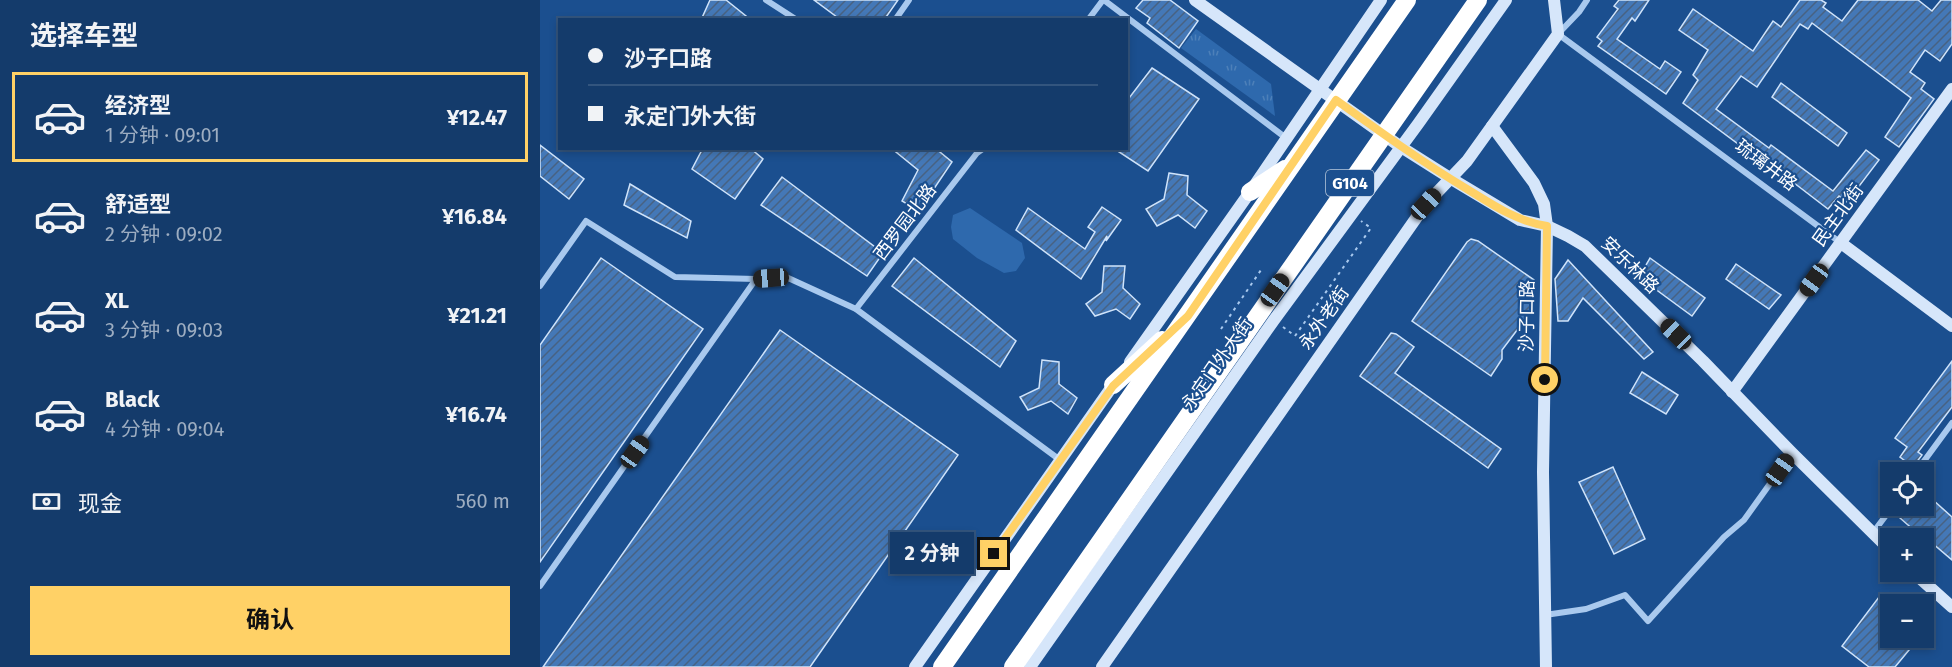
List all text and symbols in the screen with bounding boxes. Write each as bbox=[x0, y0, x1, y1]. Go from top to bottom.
text: 选择车型 bbox=[30, 20, 138, 52]
text: 沙子口路 bbox=[624, 45, 712, 72]
icon: car bbox=[33, 90, 87, 144]
text: 经济型 bbox=[105, 92, 171, 119]
text: 永定门外大街 bbox=[624, 103, 756, 130]
text: ¥12.47 bbox=[447, 104, 507, 131]
text: 1 分钟 · 09:01 bbox=[105, 123, 220, 147]
street label: 琉璃井路 bbox=[1731, 135, 1801, 195]
road number: G104 bbox=[1326, 170, 1374, 196]
street label: 西罗园北路 bbox=[869, 179, 941, 265]
street label: 民主北街 bbox=[1808, 179, 1868, 251]
car bbox=[1407, 185, 1445, 223]
icon: car bbox=[33, 189, 87, 243]
text: 舒适型 bbox=[105, 191, 171, 218]
text: ¥16.84 bbox=[442, 203, 507, 230]
text: 2 分钟 · 09:02 bbox=[105, 222, 223, 246]
street label: 安乐林路 bbox=[1596, 232, 1664, 298]
car bbox=[1796, 260, 1832, 300]
car bbox=[752, 268, 790, 288]
car bbox=[1257, 270, 1293, 310]
street label: 沙子口路 bbox=[1515, 280, 1539, 352]
street label: 永外老街 bbox=[1294, 282, 1354, 354]
text: XL bbox=[105, 287, 129, 314]
icon: car bbox=[33, 288, 87, 342]
text: ¥21.21 bbox=[447, 302, 507, 329]
street label: 永定门外大街 bbox=[1177, 313, 1257, 415]
car bbox=[1657, 315, 1695, 353]
text: 3 分钟 · 09:03 bbox=[105, 318, 223, 342]
route start bbox=[1531, 366, 1558, 393]
text: Black bbox=[105, 386, 160, 413]
icon: car bbox=[33, 387, 87, 441]
text: ¥16.74 bbox=[445, 401, 507, 428]
text: 4 分钟 · 09:04 bbox=[105, 417, 224, 441]
car bbox=[617, 432, 653, 472]
car bbox=[1762, 450, 1798, 490]
map controls bbox=[1880, 462, 1934, 648]
button: locate bbox=[1880, 462, 1934, 516]
icon: cash bbox=[30, 485, 63, 518]
text: 560 m bbox=[456, 489, 510, 513]
text: 现金 bbox=[78, 490, 122, 517]
button: + bbox=[1880, 528, 1934, 582]
callout: 2 分钟 bbox=[889, 533, 973, 575]
route end bbox=[980, 540, 1007, 567]
text: 2 分钟 bbox=[904, 541, 960, 565]
button: 确认 bbox=[30, 586, 510, 655]
button: − bbox=[1880, 594, 1934, 648]

